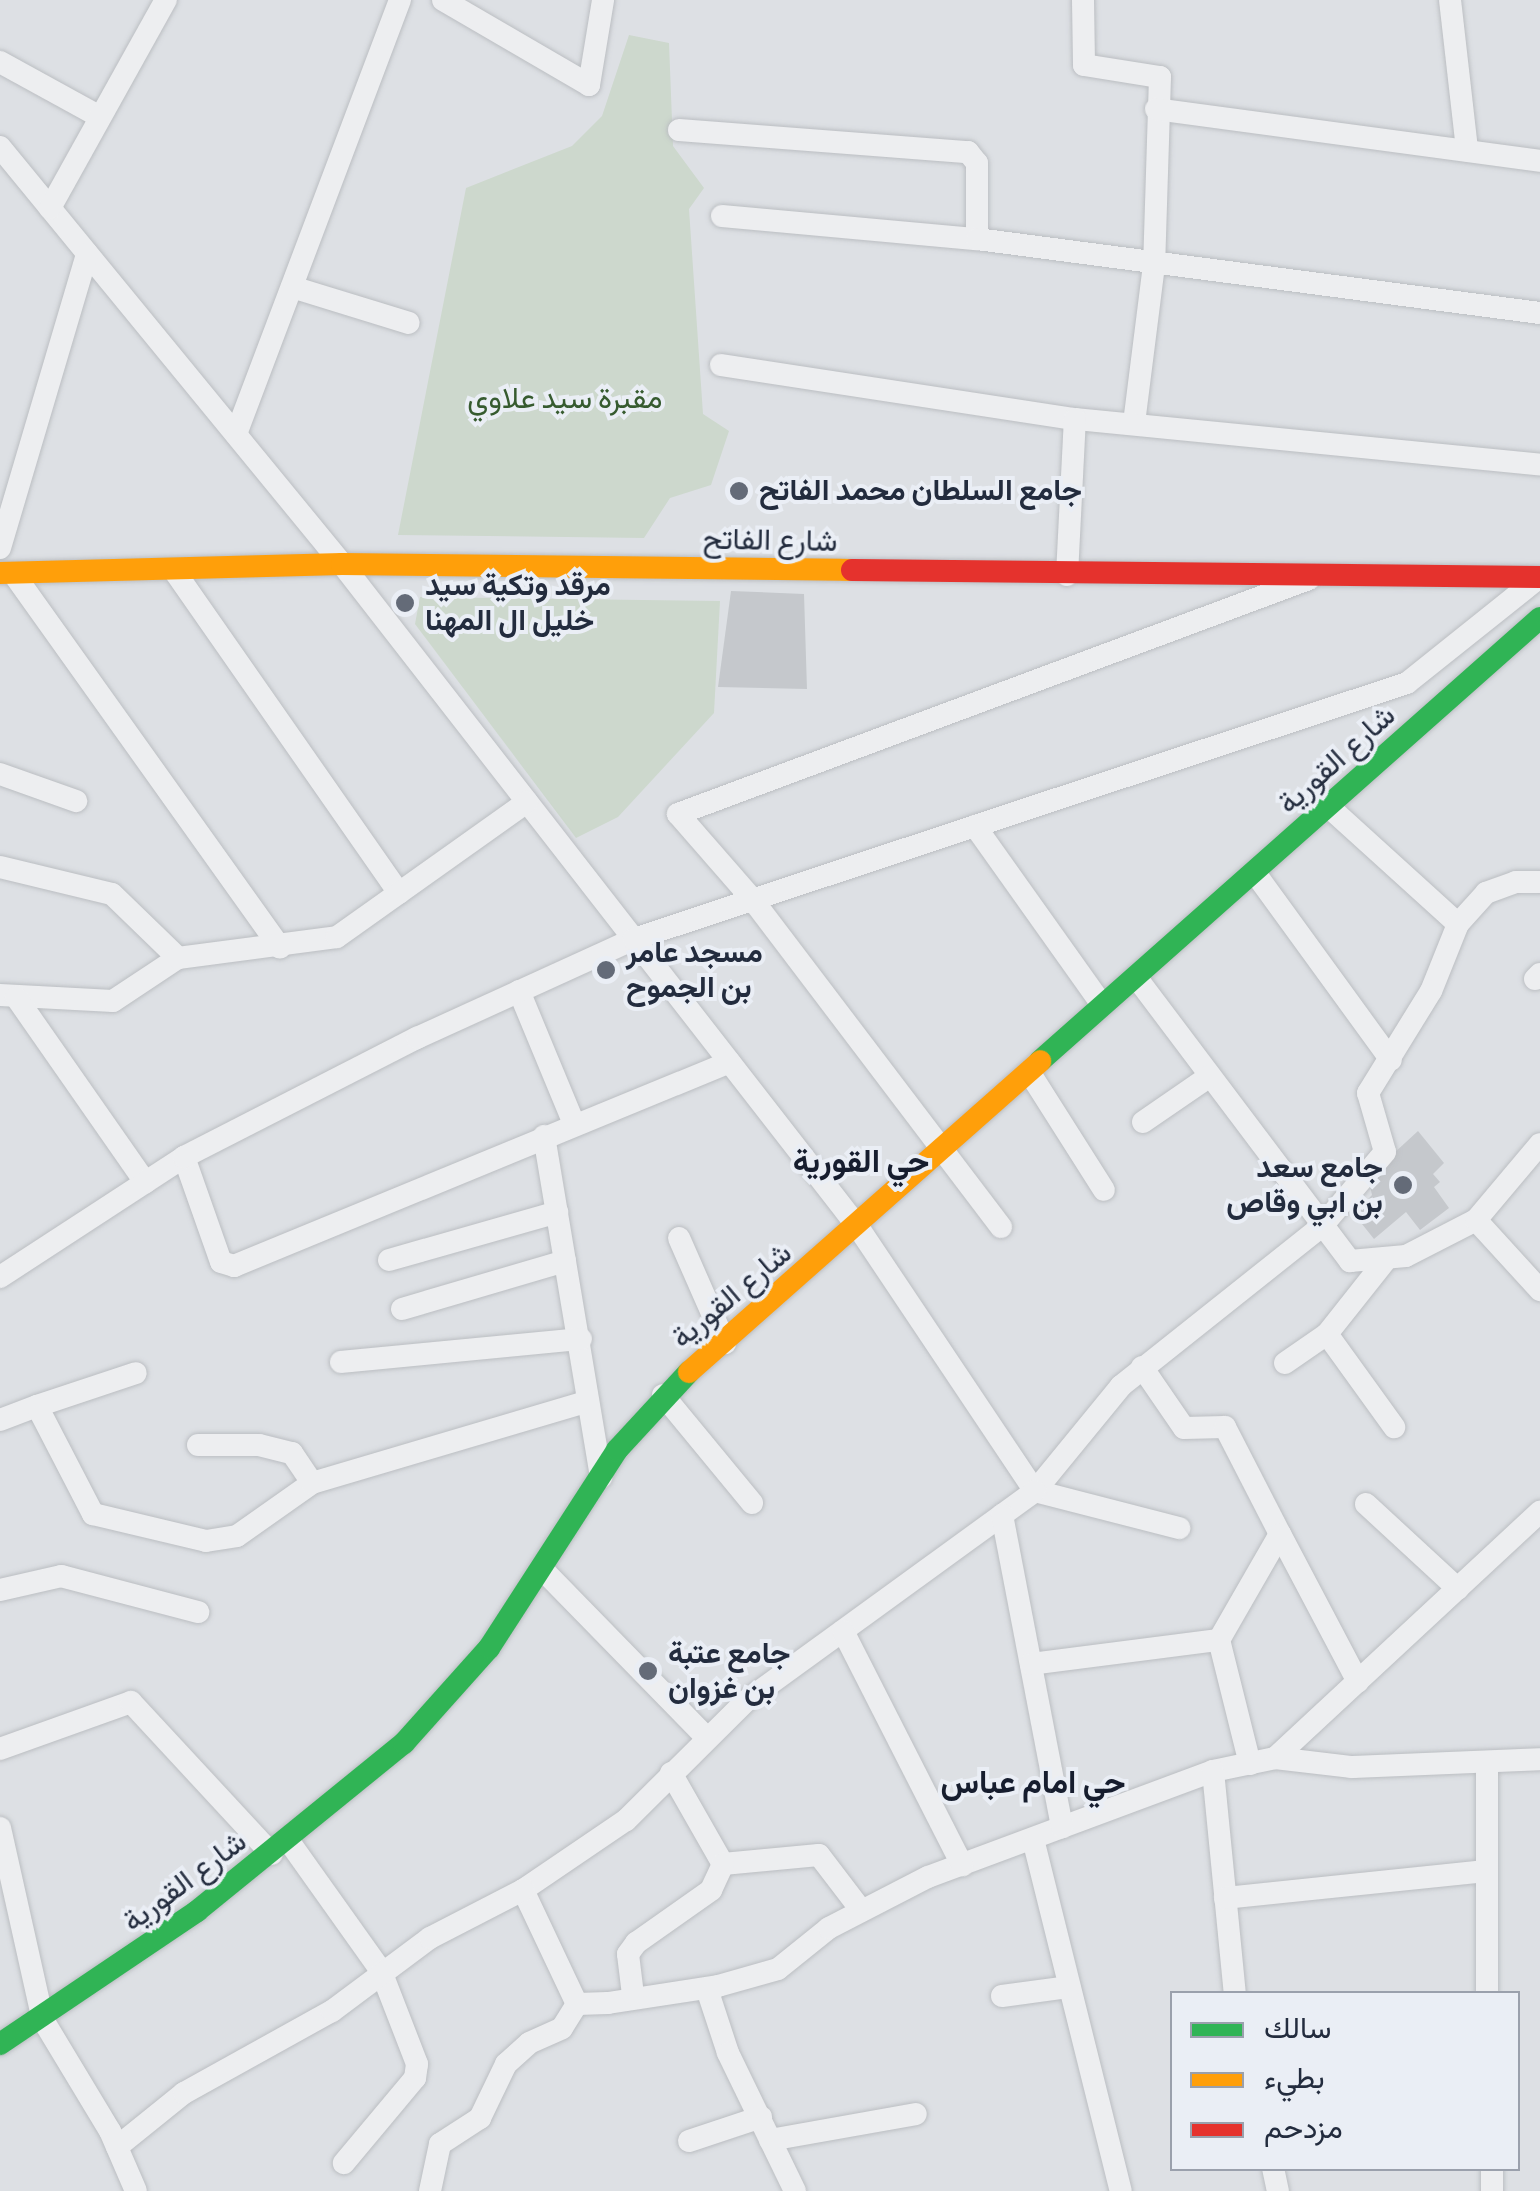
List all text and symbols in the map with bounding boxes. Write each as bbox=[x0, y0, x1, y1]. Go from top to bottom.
park label: مقبرة سيد علاوي bbox=[467, 381, 663, 417]
place label: جامع السلطان محمد الفاتح bbox=[759, 473, 1082, 509]
marker: جامع السلطان محمد الفاتح bbox=[728, 480, 750, 502]
street label: شارع الفاتح bbox=[702, 522, 838, 560]
place label: مرقد وتكية سيد خليل ال المهنا bbox=[425, 568, 611, 638]
marker: مرقد وتكية سيد خليل ال المهنا bbox=[394, 592, 416, 614]
street label: شارع القورية bbox=[1271, 698, 1403, 822]
place label: مسجد عامر بن الجموح bbox=[626, 935, 763, 1006]
marker: مسجد عامر بن الجموح bbox=[595, 959, 617, 981]
district label: حي القورية bbox=[793, 1143, 929, 1181]
place label: جامع سعد بن ابي وقاص bbox=[1226, 1150, 1383, 1220]
marker: جامع سعد بن ابي وقاص bbox=[1392, 1174, 1414, 1196]
street label: شارع القورية bbox=[665, 1235, 799, 1357]
place label: جامع عتبة بن غزوان bbox=[668, 1636, 790, 1706]
marker: جامع عتبة بن غزوان bbox=[637, 1660, 659, 1682]
district label: حي امام عباس bbox=[940, 1764, 1126, 1802]
street label: شارع القورية bbox=[116, 1824, 254, 1940]
legend bbox=[1170, 1991, 1520, 2171]
text: سالك bbox=[1264, 2007, 1331, 2050]
text: بطيء bbox=[1264, 2057, 1325, 2100]
text: مزدحم bbox=[1264, 2107, 1343, 2150]

